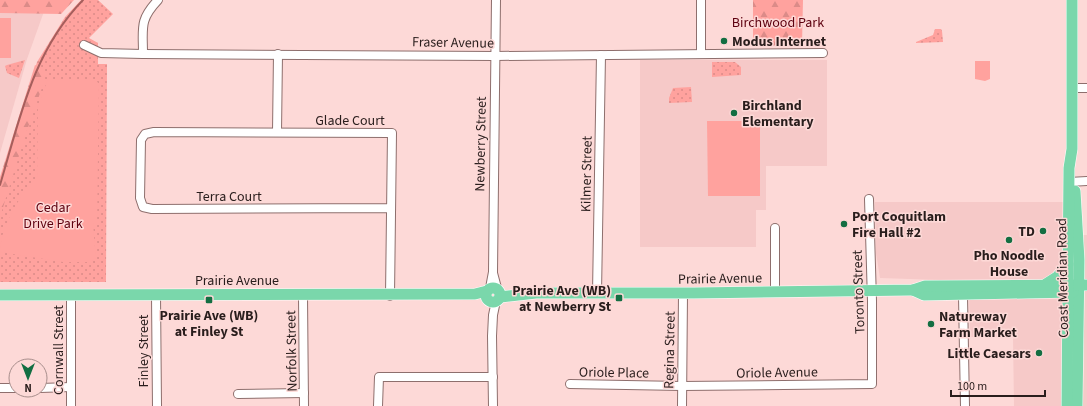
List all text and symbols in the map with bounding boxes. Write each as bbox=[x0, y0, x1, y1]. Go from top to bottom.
park label: Birchwood Park bbox=[732, 13, 824, 33]
street label: Fraser Avenue bbox=[412, 32, 494, 54]
place label: Modus Internet bbox=[732, 32, 827, 52]
marker: Modus Internet bbox=[719, 36, 729, 46]
street label: Newberry Street bbox=[470, 96, 492, 192]
place label: Birchland Elementary bbox=[742, 96, 814, 132]
marker: Birchland Elementary bbox=[729, 108, 739, 118]
street label: Glade Court bbox=[315, 111, 385, 131]
street label: Kilmer Street bbox=[576, 135, 598, 212]
street label: Terra Court bbox=[196, 187, 262, 207]
park label: Cedar Drive Park bbox=[23, 198, 83, 234]
place label: Port Coquitlam Fire Hall #2 bbox=[852, 207, 946, 243]
street label: Coast Meridian Road bbox=[1052, 218, 1074, 338]
marker: Port Coquitlam Fire Hall #2 bbox=[839, 219, 849, 229]
place label: TD bbox=[1018, 222, 1035, 242]
marker: TD bbox=[1038, 226, 1048, 236]
marker: Pho Noodle House bbox=[1004, 235, 1014, 245]
place label: Pho Noodle House bbox=[973, 246, 1045, 282]
street label: Toronto Street bbox=[848, 249, 870, 334]
street label: Prairie Avenue bbox=[678, 268, 762, 290]
street label: Prairie Avenue bbox=[195, 271, 279, 291]
place label: Prairie Ave (WB) at Newberry St bbox=[512, 281, 612, 317]
marker: Prairie Ave (WB) at Newberry St bbox=[614, 293, 624, 303]
marker: Prairie Ave (WB) at Finley St bbox=[204, 295, 214, 305]
street label: Cornwall Street bbox=[49, 305, 69, 395]
place label: Prairie Ave (WB) at Finley St bbox=[160, 306, 258, 342]
place label: Natureway Farm Market bbox=[939, 307, 1018, 343]
street label: Norfolk Street bbox=[281, 310, 303, 392]
street label: Regina Street bbox=[659, 311, 681, 389]
street label: Finley Street bbox=[134, 314, 154, 388]
marker: Natureway Farm Market bbox=[926, 319, 936, 329]
place label: Little Caesars bbox=[947, 344, 1031, 364]
marker: Little Caesars bbox=[1034, 348, 1044, 358]
north arrow bbox=[8, 358, 48, 398]
street label: Oriole Place bbox=[579, 362, 649, 384]
street label: Oriole Avenue bbox=[736, 362, 818, 384]
scale bar bbox=[951, 372, 1045, 398]
text: 100 m bbox=[957, 378, 987, 395]
text: N bbox=[24, 380, 32, 395]

